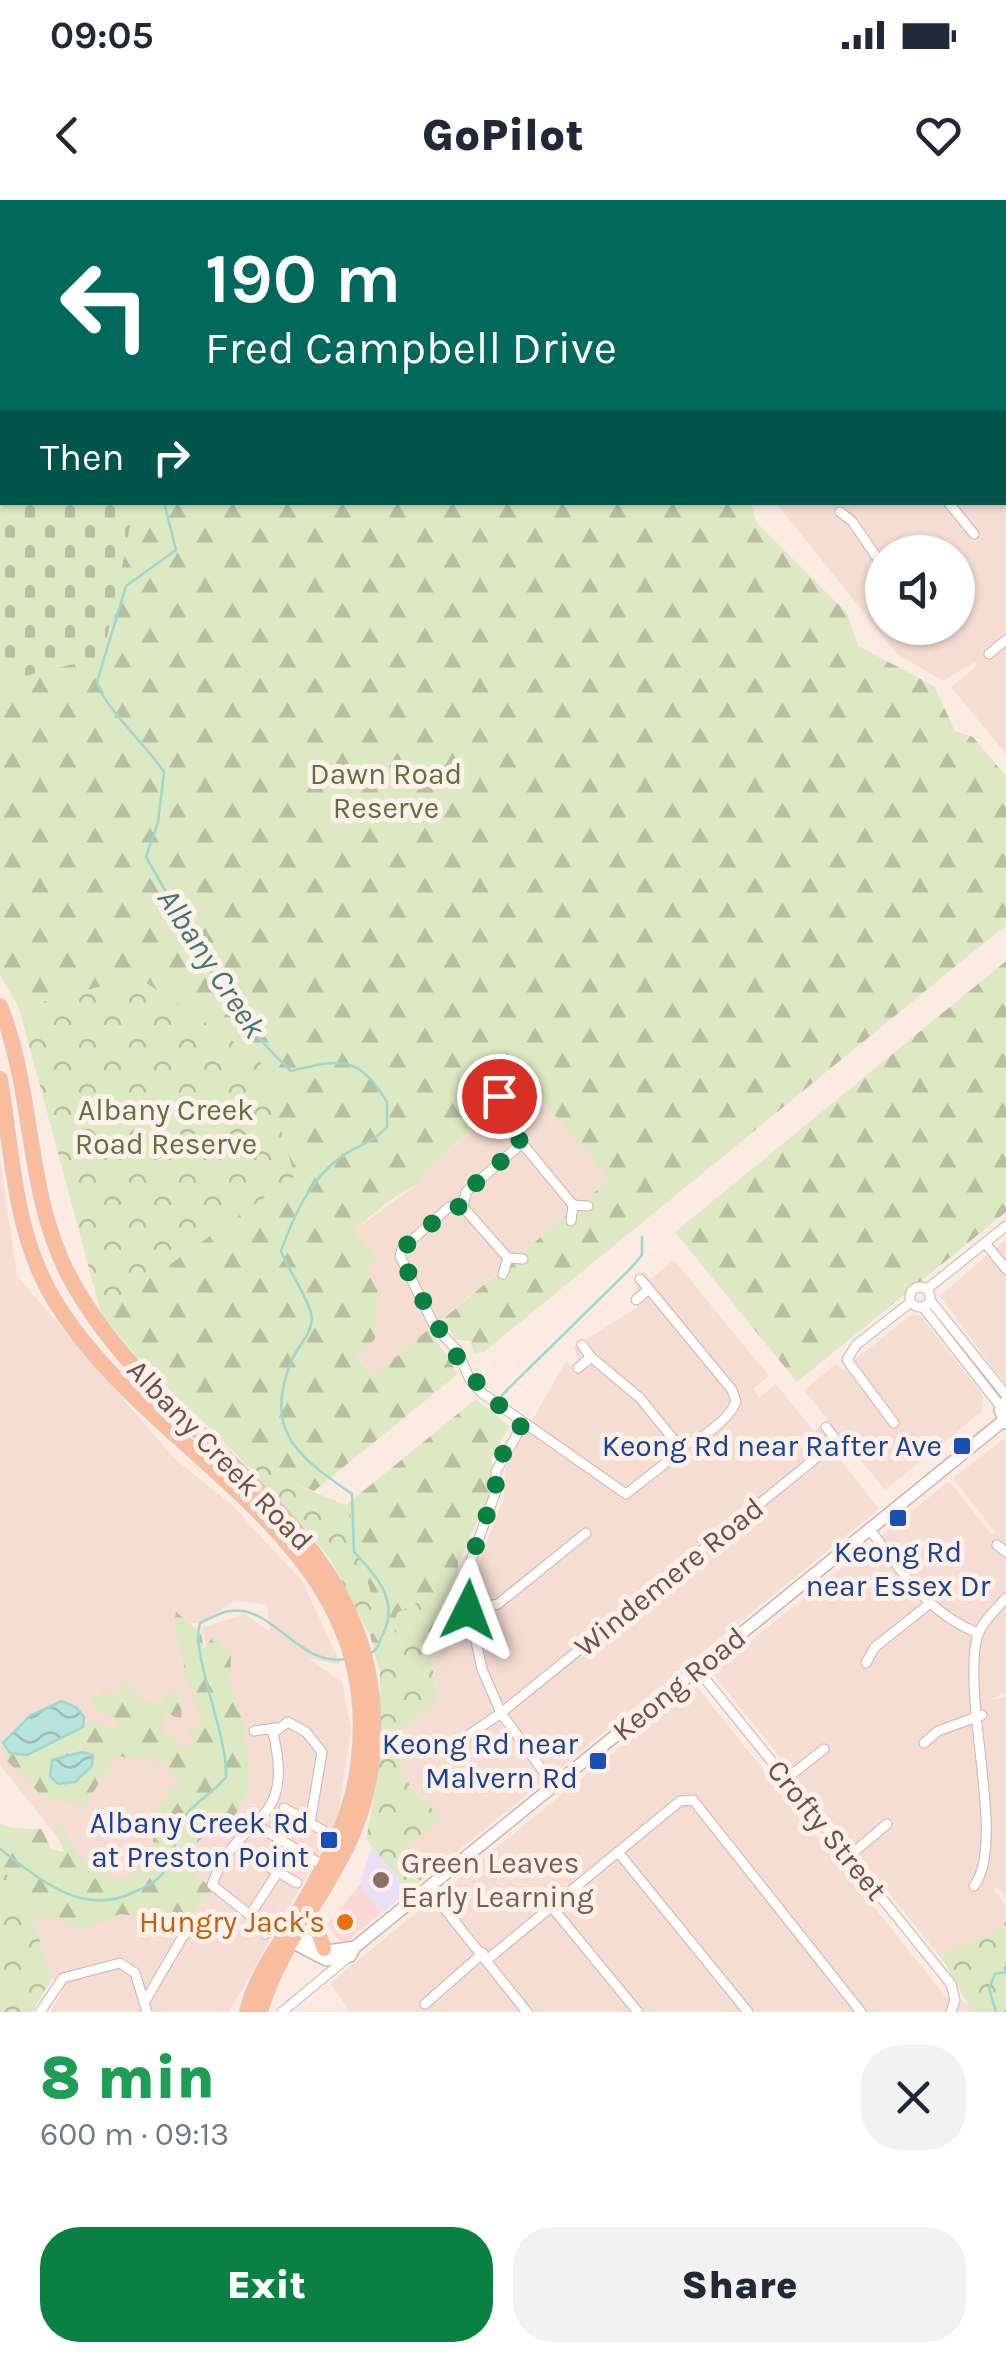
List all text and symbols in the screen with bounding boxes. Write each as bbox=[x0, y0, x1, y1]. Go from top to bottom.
text: 09:05 bbox=[50, 13, 154, 58]
icon: back bbox=[40, 108, 95, 163]
icon: heart bbox=[911, 108, 966, 163]
text: GoPilot bbox=[422, 109, 584, 161]
text: 190 m bbox=[205, 238, 401, 320]
icon: left bbox=[40, 240, 170, 370]
text: Fred Campbell Drive bbox=[205, 322, 617, 374]
icon: right bbox=[144, 430, 199, 485]
text: Then bbox=[40, 435, 124, 480]
map controls bbox=[865, 535, 975, 645]
button: sound bbox=[865, 535, 975, 645]
park label: Dawn Road Reserve bbox=[310, 756, 462, 826]
water label: Albany Creek bbox=[150, 882, 274, 1045]
pin bbox=[457, 1054, 542, 1139]
icon: arrive bbox=[472, 1069, 527, 1124]
park label: Albany Creek Road Reserve bbox=[75, 1092, 257, 1162]
street label: Albany Creek Road bbox=[119, 1352, 321, 1558]
place label: Keong Rd near Rafter Ave bbox=[602, 1428, 942, 1464]
marker: Keong Rd near Rafter Ave bbox=[951, 1435, 973, 1457]
street label: Windemere Road bbox=[567, 1490, 771, 1664]
marker: Keong Rd near Essex Dr bbox=[887, 1507, 909, 1529]
place label: Keong Rd near Essex Dr bbox=[806, 1534, 991, 1604]
position arrow bbox=[416, 1558, 520, 1662]
street label: Keong Road bbox=[605, 1619, 753, 1749]
place label: Keong Rd near Malvern Rd bbox=[382, 1726, 578, 1796]
marker: Keong Rd near Malvern Rd bbox=[587, 1750, 609, 1772]
street label: Crofty Street bbox=[759, 1752, 895, 1908]
place label: Albany Creek Rd at Preston Point bbox=[90, 1805, 309, 1875]
marker: Albany Creek Rd at Preston Point bbox=[318, 1829, 340, 1851]
place label: Green Leaves Early Learning bbox=[401, 1845, 594, 1915]
marker: Green Leaves Early Learning bbox=[370, 1869, 392, 1891]
place label: Hungry Jack's bbox=[139, 1904, 325, 1940]
marker: Hungry Jack's bbox=[334, 1911, 356, 1933]
text: 8 min bbox=[40, 2043, 215, 2113]
button: close bbox=[861, 2045, 966, 2150]
text: 600 m · 09:13 bbox=[40, 2116, 229, 2153]
button: Exit bbox=[40, 2227, 493, 2342]
button: Share bbox=[513, 2227, 966, 2342]

